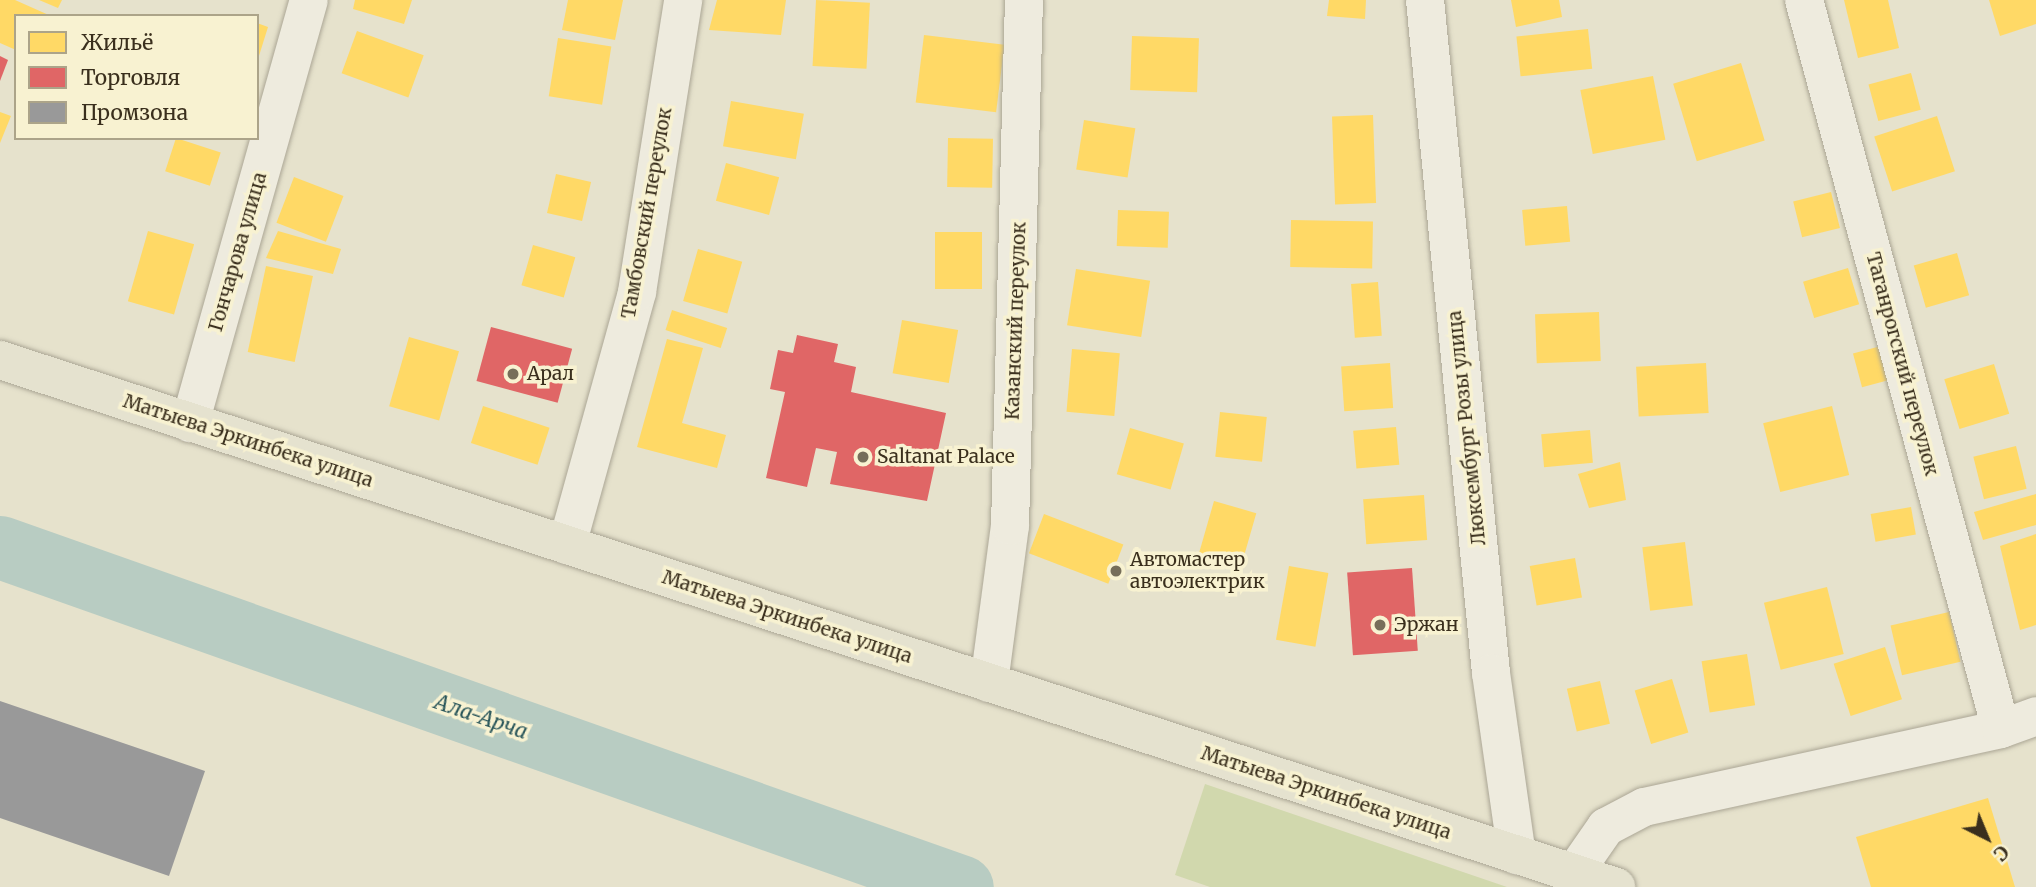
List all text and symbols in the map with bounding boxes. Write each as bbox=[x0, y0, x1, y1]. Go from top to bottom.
legend bbox=[14, 14, 259, 140]
text: Жильё bbox=[81, 29, 153, 56]
text: Торговля bbox=[81, 64, 180, 91]
text: Промзона bbox=[81, 99, 188, 126]
street label: Тамбовский переулок bbox=[617, 106, 677, 320]
street label: Гончарова улица bbox=[204, 170, 272, 334]
street label: Казанский переулок bbox=[1001, 222, 1031, 420]
street label: Таганрогский переулок bbox=[1861, 250, 1943, 478]
street label: Люксембург Розы улица bbox=[1443, 309, 1491, 547]
place label: Арал bbox=[527, 363, 574, 385]
marker: Арал bbox=[505, 366, 521, 382]
street label: Матыева Эркинбека улица bbox=[120, 390, 376, 492]
place label: Saltanat Palace bbox=[877, 446, 1015, 468]
marker: Saltanat Palace bbox=[855, 449, 871, 465]
place label: Автомастер автоэлектрик bbox=[1130, 549, 1265, 593]
marker: Автомастер автоэлектрик bbox=[1108, 563, 1124, 579]
street label: Матыева Эркинбека улица bbox=[659, 566, 915, 668]
place label: Эржан bbox=[1394, 614, 1458, 636]
marker: Эржан bbox=[1372, 617, 1388, 633]
water label: Ала-Арча bbox=[431, 689, 531, 745]
street label: Матыева Эркинбека улица bbox=[1198, 742, 1454, 844]
north arrow bbox=[1952, 803, 2022, 873]
text: С bbox=[1989, 840, 2014, 866]

